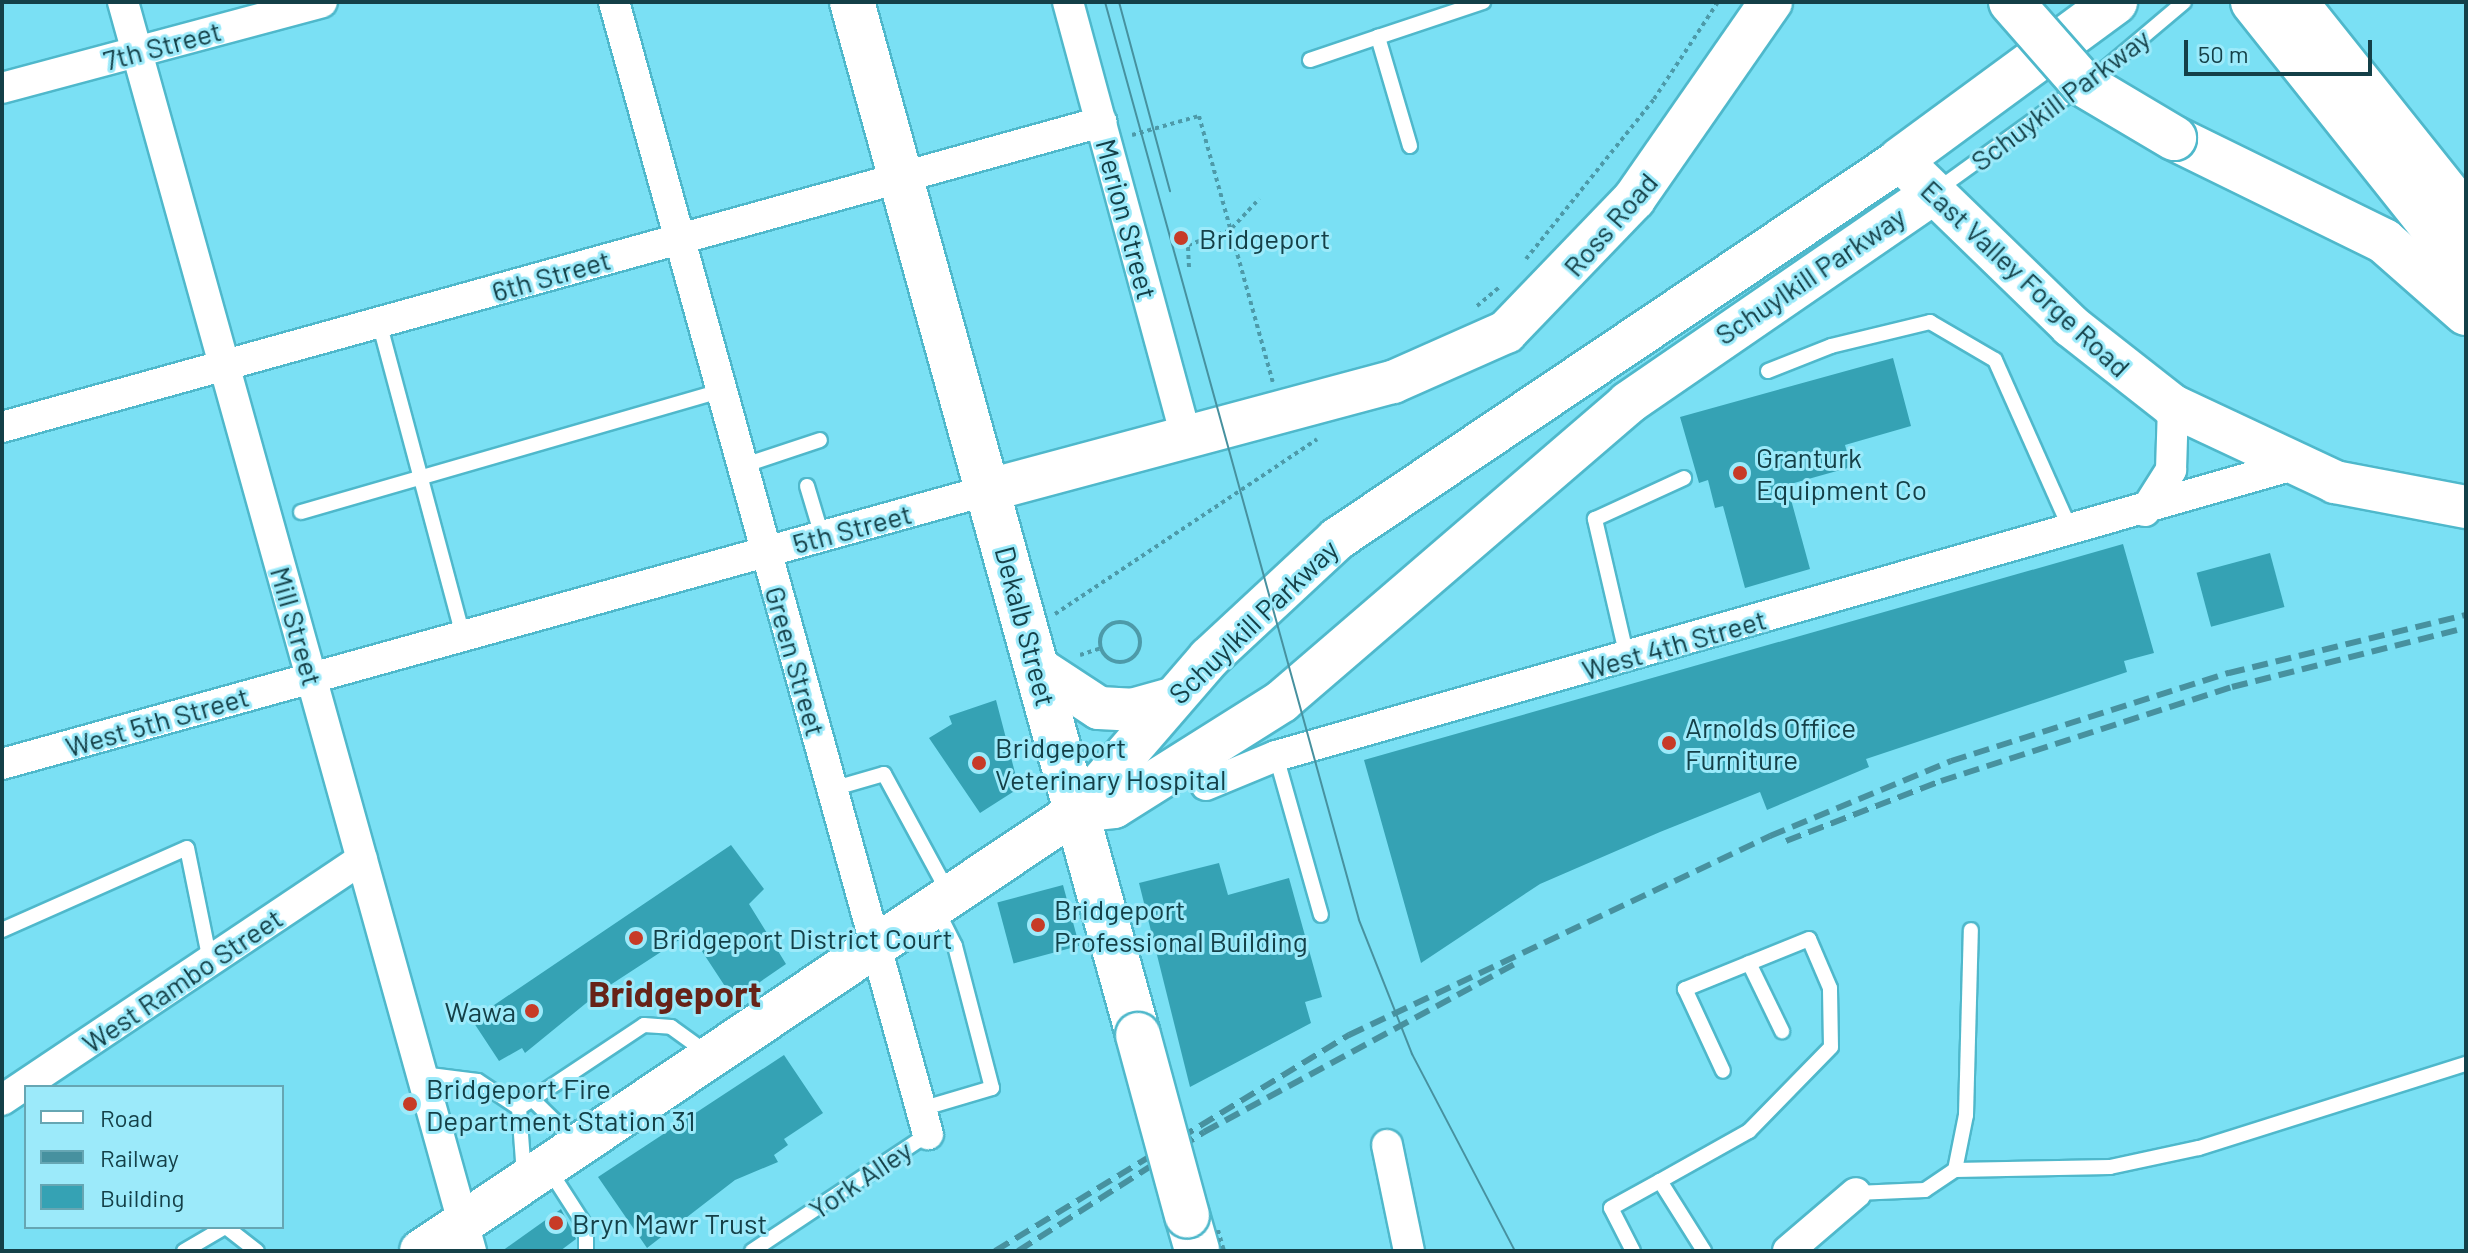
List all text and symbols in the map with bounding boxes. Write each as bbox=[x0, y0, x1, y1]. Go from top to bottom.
street label: 7th Street bbox=[99, 13, 225, 77]
street label: Schuykill Parkway bbox=[1964, 21, 2156, 177]
scale bar bbox=[2188, 24, 2376, 74]
text: 50 m bbox=[2198, 39, 2249, 68]
street label: Merion Street bbox=[1089, 135, 1165, 303]
street label: Ross Road bbox=[1556, 165, 1664, 283]
street label: East Valley Forge Road bbox=[1915, 173, 2137, 383]
street label: Schuylkill Parkway bbox=[1709, 199, 1911, 351]
place label: Bridgeport bbox=[1199, 221, 1330, 255]
marker: Bridgeport bbox=[1170, 227, 1192, 249]
street label: 6th Street bbox=[488, 242, 614, 308]
place label: Granturk Equipment Co bbox=[1756, 440, 1927, 506]
marker: Granturk Equipment Co bbox=[1731, 464, 1749, 482]
street label: 5th Street bbox=[789, 496, 915, 560]
street label: Schuylkill Parkway bbox=[1161, 532, 1345, 710]
street label: Dekalb Street bbox=[989, 542, 1063, 710]
street label: Mill Street bbox=[264, 563, 330, 689]
street label: Green Street bbox=[759, 582, 833, 740]
street label: West 4th Street bbox=[1578, 602, 1770, 686]
street label: West 5th Street bbox=[62, 679, 252, 763]
place label: Arnolds Office Furniture bbox=[1685, 710, 1856, 776]
place label: Bridgeport Veterinary Hospital bbox=[995, 730, 1226, 796]
marker: Arnolds Office Furniture bbox=[1660, 734, 1678, 752]
marker: Bridgeport Veterinary Hospital bbox=[970, 754, 988, 772]
place label: Bridgeport Professional Building bbox=[1054, 892, 1308, 958]
street label: West Rambo Street bbox=[76, 901, 288, 1059]
marker: Bridgeport Professional Building bbox=[1029, 916, 1047, 934]
place label: Bridgeport District Court bbox=[652, 921, 953, 955]
marker: Bridgeport District Court bbox=[627, 929, 645, 947]
district label: Bridgeport bbox=[588, 971, 762, 1015]
place label: Wawa bbox=[444, 994, 516, 1028]
marker: Wawa bbox=[523, 1002, 541, 1020]
place label: Bridgeport Fire Department Station 31 bbox=[426, 1071, 696, 1137]
legend bbox=[24, 1085, 284, 1229]
marker: Bridgeport Fire Department Station 31 bbox=[401, 1095, 419, 1113]
text: Road bbox=[100, 1103, 153, 1132]
street label: York Alley bbox=[802, 1132, 918, 1226]
text: Railway bbox=[100, 1143, 179, 1172]
text: Building bbox=[100, 1183, 184, 1212]
place label: Bryn Mawr Trust bbox=[572, 1206, 768, 1240]
marker: Bryn Mawr Trust bbox=[547, 1214, 565, 1232]

